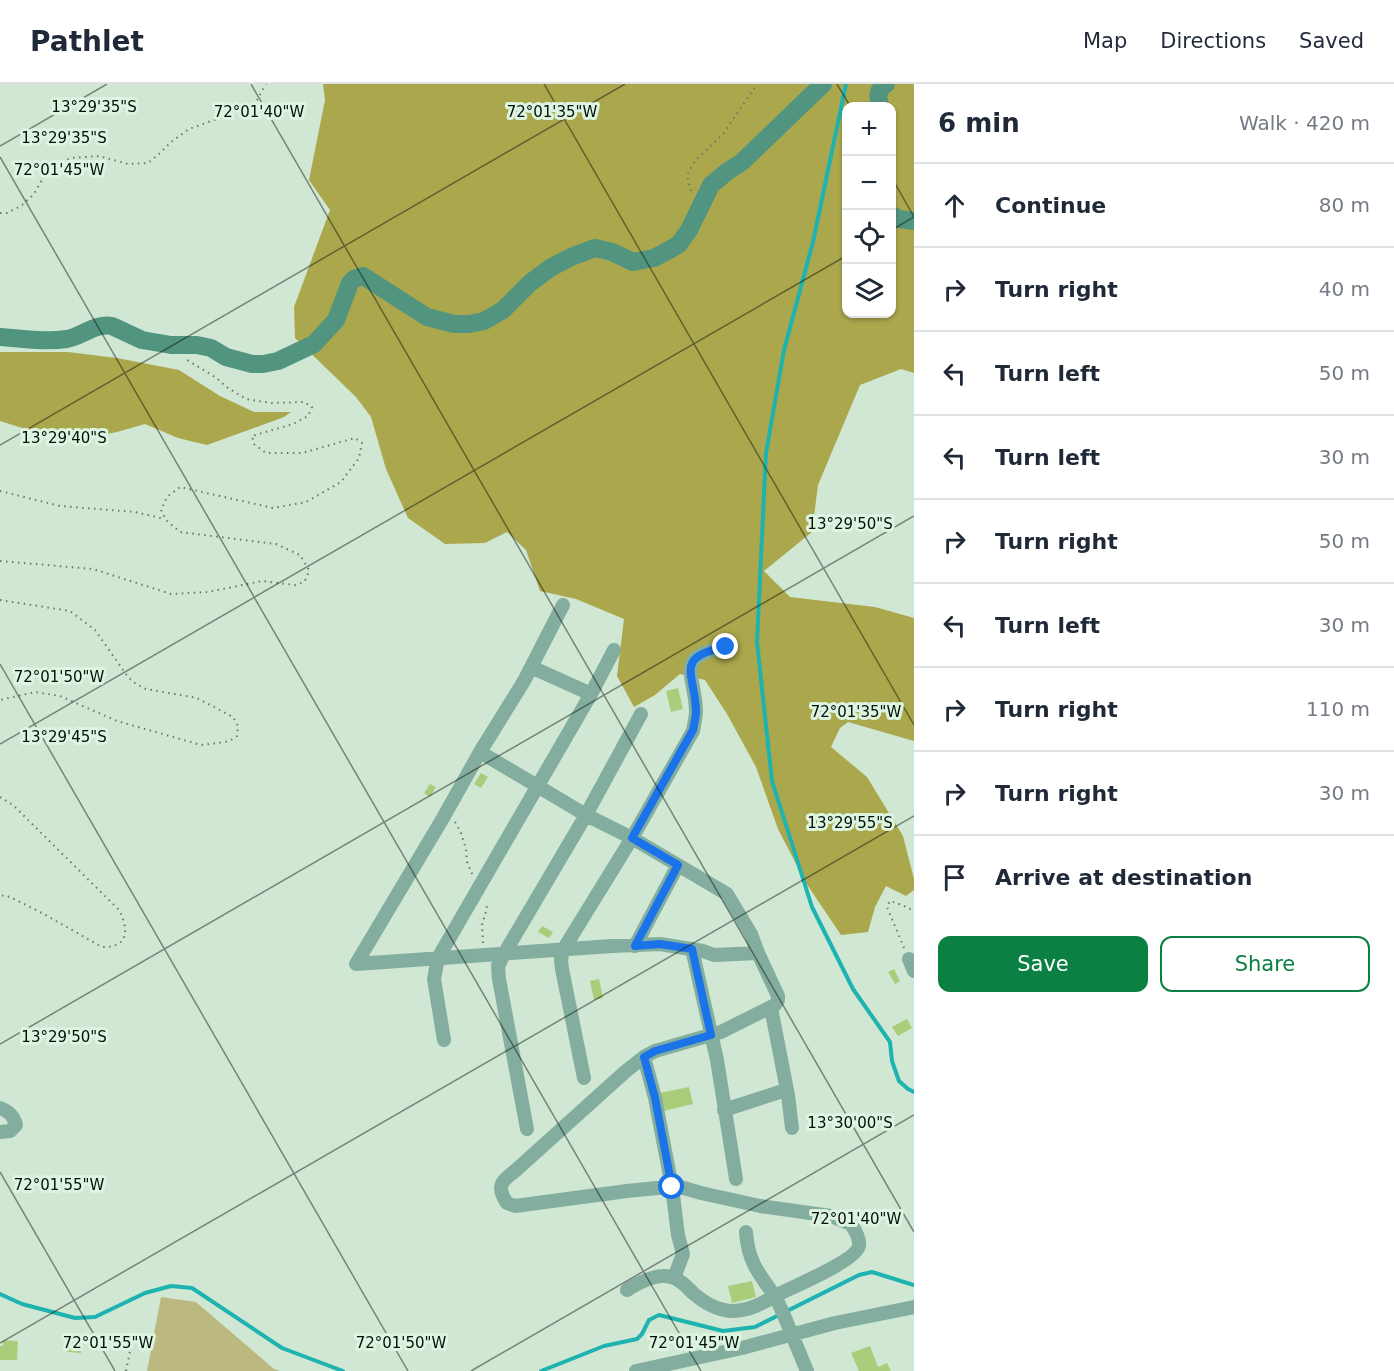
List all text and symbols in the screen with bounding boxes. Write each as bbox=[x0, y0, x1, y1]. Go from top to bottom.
text: Pathlet bbox=[30, 25, 144, 58]
text: Map bbox=[1083, 29, 1127, 53]
text: Directions bbox=[1160, 29, 1266, 53]
text: Saved bbox=[1299, 29, 1364, 53]
text: 13°29'35"S bbox=[51, 98, 137, 116]
map controls bbox=[842, 102, 896, 318]
button: + bbox=[842, 102, 896, 156]
text: 72°01'40"W bbox=[214, 103, 304, 121]
text: 72°01'35"W bbox=[507, 103, 597, 121]
text: 6 min bbox=[938, 108, 1020, 138]
text: Walk · 420 m bbox=[1239, 111, 1370, 135]
text: 13°29'35"S bbox=[21, 129, 107, 147]
button: − bbox=[842, 156, 896, 210]
text: 72°01'45"W bbox=[14, 161, 104, 179]
icon: ahead bbox=[938, 189, 971, 222]
text: Continue bbox=[995, 193, 1106, 218]
text: 80 m bbox=[1319, 193, 1370, 217]
button: locate bbox=[842, 210, 896, 264]
button: layers bbox=[842, 264, 896, 318]
icon: right bbox=[938, 273, 971, 306]
text: Turn right bbox=[995, 277, 1118, 302]
text: 40 m bbox=[1319, 277, 1370, 301]
icon: left bbox=[938, 357, 971, 390]
text: Turn left bbox=[995, 361, 1100, 386]
text: 50 m bbox=[1319, 361, 1370, 385]
text: 13°29'40"S bbox=[21, 429, 107, 447]
icon: left bbox=[938, 441, 971, 474]
text: Turn left bbox=[995, 445, 1100, 470]
text: 30 m bbox=[1319, 445, 1370, 469]
text: 13°29'50"S bbox=[807, 515, 893, 533]
icon: right bbox=[938, 525, 971, 558]
text: Turn right bbox=[995, 529, 1118, 554]
text: 50 m bbox=[1319, 529, 1370, 553]
icon: left bbox=[938, 609, 971, 642]
text: Turn left bbox=[995, 613, 1100, 638]
text: 30 m bbox=[1319, 613, 1370, 637]
route end bbox=[712, 633, 738, 659]
text: 72°01'50"W bbox=[14, 668, 104, 686]
icon: right bbox=[938, 693, 971, 726]
text: Turn right bbox=[995, 697, 1118, 722]
text: 110 m bbox=[1306, 697, 1370, 721]
text: 72°01'35"W bbox=[811, 703, 901, 721]
text: 13°29'45"S bbox=[21, 728, 107, 746]
icon: right bbox=[938, 777, 971, 810]
text: Turn right bbox=[995, 781, 1118, 806]
text: 30 m bbox=[1319, 781, 1370, 805]
text: 13°29'55"S bbox=[807, 814, 893, 832]
icon: arrive bbox=[938, 861, 971, 894]
text: Arrive at destination bbox=[995, 865, 1252, 890]
button: Save bbox=[938, 936, 1148, 992]
button: Share bbox=[1160, 936, 1370, 992]
text: 13°29'50"S bbox=[21, 1028, 107, 1046]
text: 13°30'00"S bbox=[807, 1114, 893, 1132]
route start bbox=[658, 1173, 684, 1199]
text: 72°01'55"W bbox=[14, 1176, 104, 1194]
text: 72°01'40"W bbox=[811, 1210, 901, 1228]
text: 72°01'55"W bbox=[63, 1334, 153, 1352]
text: 72°01'50"W bbox=[356, 1334, 446, 1352]
text: 72°01'45"W bbox=[649, 1334, 739, 1352]

